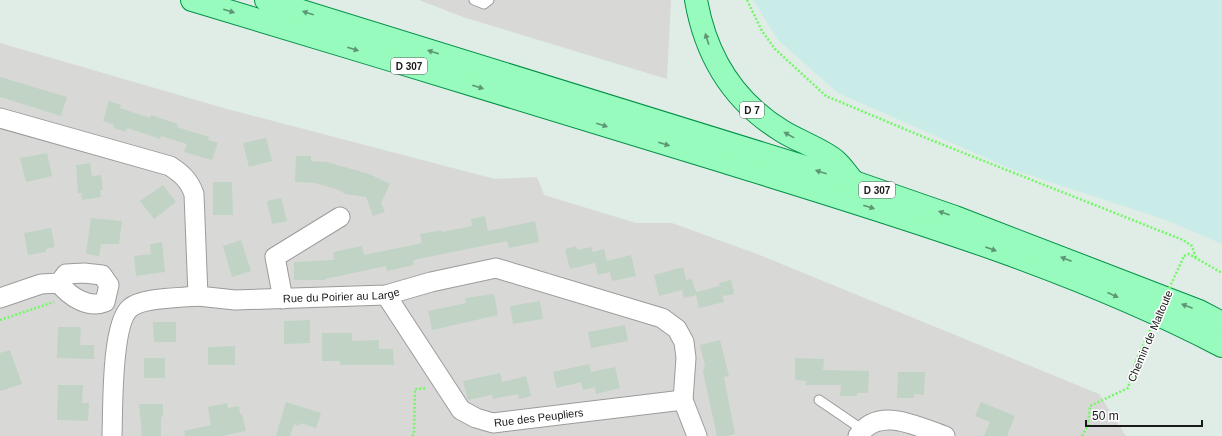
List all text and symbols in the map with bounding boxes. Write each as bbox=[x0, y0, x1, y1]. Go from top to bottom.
one-way arrow bbox=[223, 8, 235, 14]
one-way arrow bbox=[302, 10, 314, 16]
one-way arrow bbox=[704, 33, 710, 45]
one-way arrow bbox=[348, 46, 360, 52]
one-way arrow bbox=[426, 49, 438, 55]
road number: D 307 bbox=[391, 58, 427, 74]
one-way arrow bbox=[472, 84, 484, 90]
road number: D 7 bbox=[740, 102, 764, 118]
one-way arrow bbox=[596, 122, 608, 128]
one-way arrow bbox=[784, 132, 795, 139]
one-way arrow bbox=[658, 141, 670, 147]
one-way arrow bbox=[814, 169, 826, 175]
road number: D 307 bbox=[859, 182, 895, 198]
one-way arrow bbox=[863, 204, 875, 210]
one-way arrow bbox=[938, 210, 950, 216]
one-way arrow bbox=[986, 247, 998, 253]
one-way arrow bbox=[1059, 256, 1071, 262]
street label: Rue du Poirier au Large bbox=[283, 285, 401, 304]
street label: Chemin de Maltoute bbox=[1125, 288, 1175, 384]
one-way arrow bbox=[1108, 292, 1119, 298]
one-way arrow bbox=[1181, 303, 1192, 309]
scale bar bbox=[1086, 402, 1202, 428]
street label: Rue des Peupliers bbox=[493, 406, 585, 429]
text: 50 m bbox=[1092, 409, 1119, 423]

